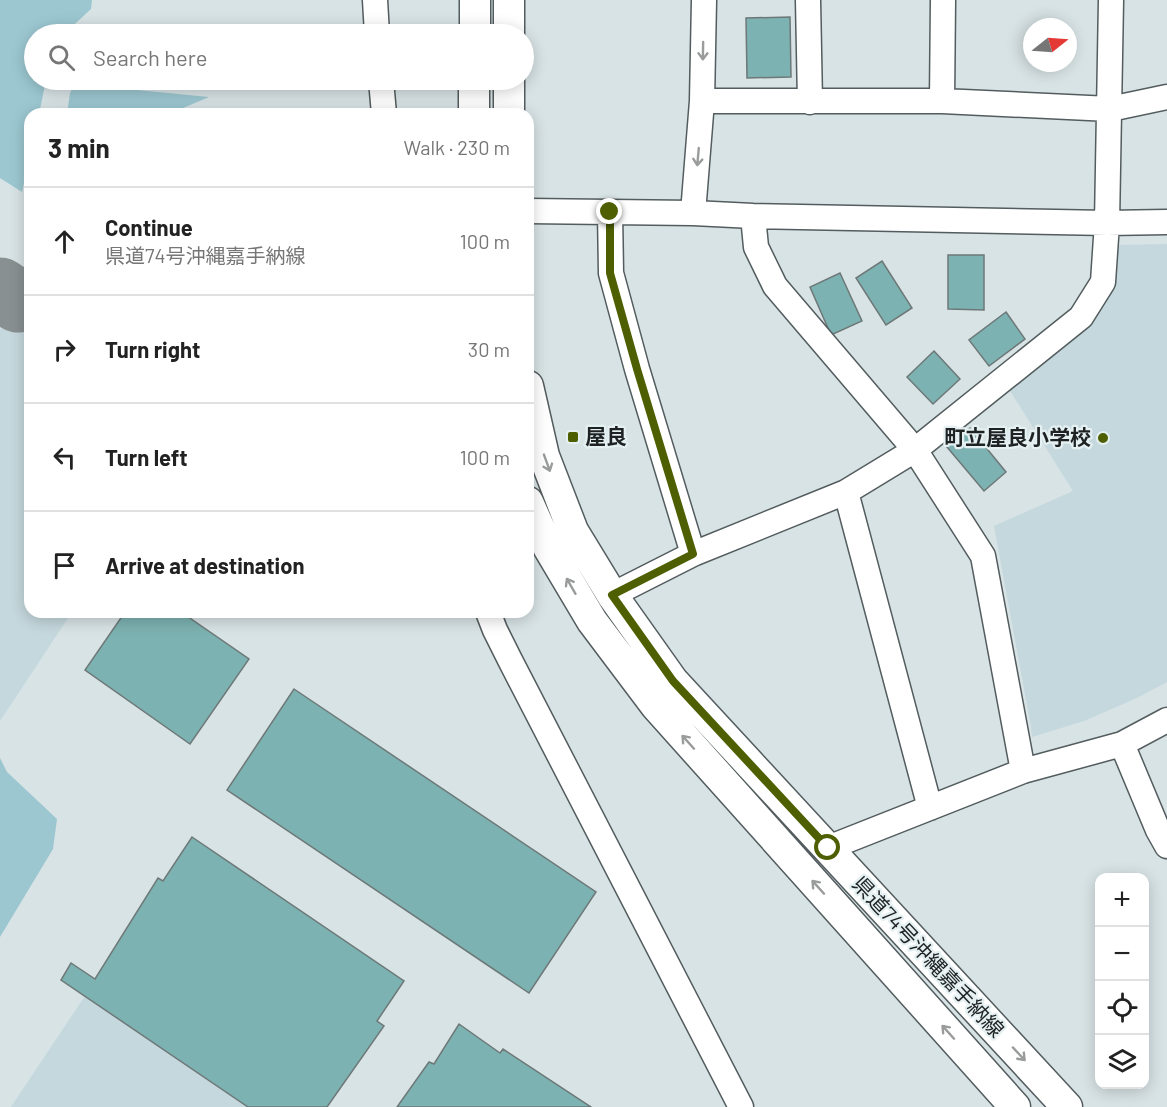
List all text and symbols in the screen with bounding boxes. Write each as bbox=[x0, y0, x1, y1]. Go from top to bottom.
north arrow bbox=[1023, 18, 1077, 72]
search box bbox=[24, 24, 534, 90]
one-way arrow bbox=[697, 40, 709, 60]
icon: search bbox=[45, 41, 78, 74]
text: Search here bbox=[93, 44, 207, 70]
text: 3 min bbox=[48, 132, 110, 163]
text: Walk · 230 m bbox=[404, 135, 510, 159]
one-way arrow bbox=[692, 147, 703, 167]
route end bbox=[596, 198, 622, 224]
text: Continue bbox=[105, 214, 193, 240]
icon: ahead bbox=[48, 225, 81, 258]
text: 100 m bbox=[460, 229, 510, 253]
text: 県道74号沖縄嘉手納線 bbox=[105, 243, 305, 267]
icon: right bbox=[48, 333, 81, 366]
text: Turn right bbox=[105, 336, 200, 362]
text: 30 m bbox=[468, 337, 510, 361]
place label: 屋良 bbox=[585, 423, 627, 448]
place label: 町立屋良小学校 bbox=[944, 424, 1091, 449]
marker: 屋良 bbox=[566, 430, 580, 444]
marker: 町立屋良小学校 bbox=[1096, 431, 1110, 445]
icon: left bbox=[48, 441, 81, 474]
text: Turn left bbox=[105, 444, 188, 470]
text: 100 m bbox=[460, 445, 510, 469]
one-way arrow bbox=[542, 453, 553, 472]
icon: arrive bbox=[48, 549, 81, 582]
text: Arrive at destination bbox=[105, 552, 304, 578]
one-way arrow bbox=[565, 578, 577, 595]
one-way arrow bbox=[681, 734, 695, 749]
route start bbox=[814, 834, 840, 860]
street label: 県道74号沖縄嘉手納線 bbox=[848, 870, 1010, 1041]
map controls bbox=[1095, 873, 1149, 1089]
button: + bbox=[1095, 873, 1149, 927]
one-way arrow bbox=[811, 880, 825, 895]
button: − bbox=[1095, 927, 1149, 981]
button: locate bbox=[1095, 981, 1149, 1035]
one-way arrow bbox=[941, 1025, 955, 1040]
button: layers bbox=[1095, 1035, 1149, 1089]
one-way arrow bbox=[1012, 1046, 1026, 1061]

